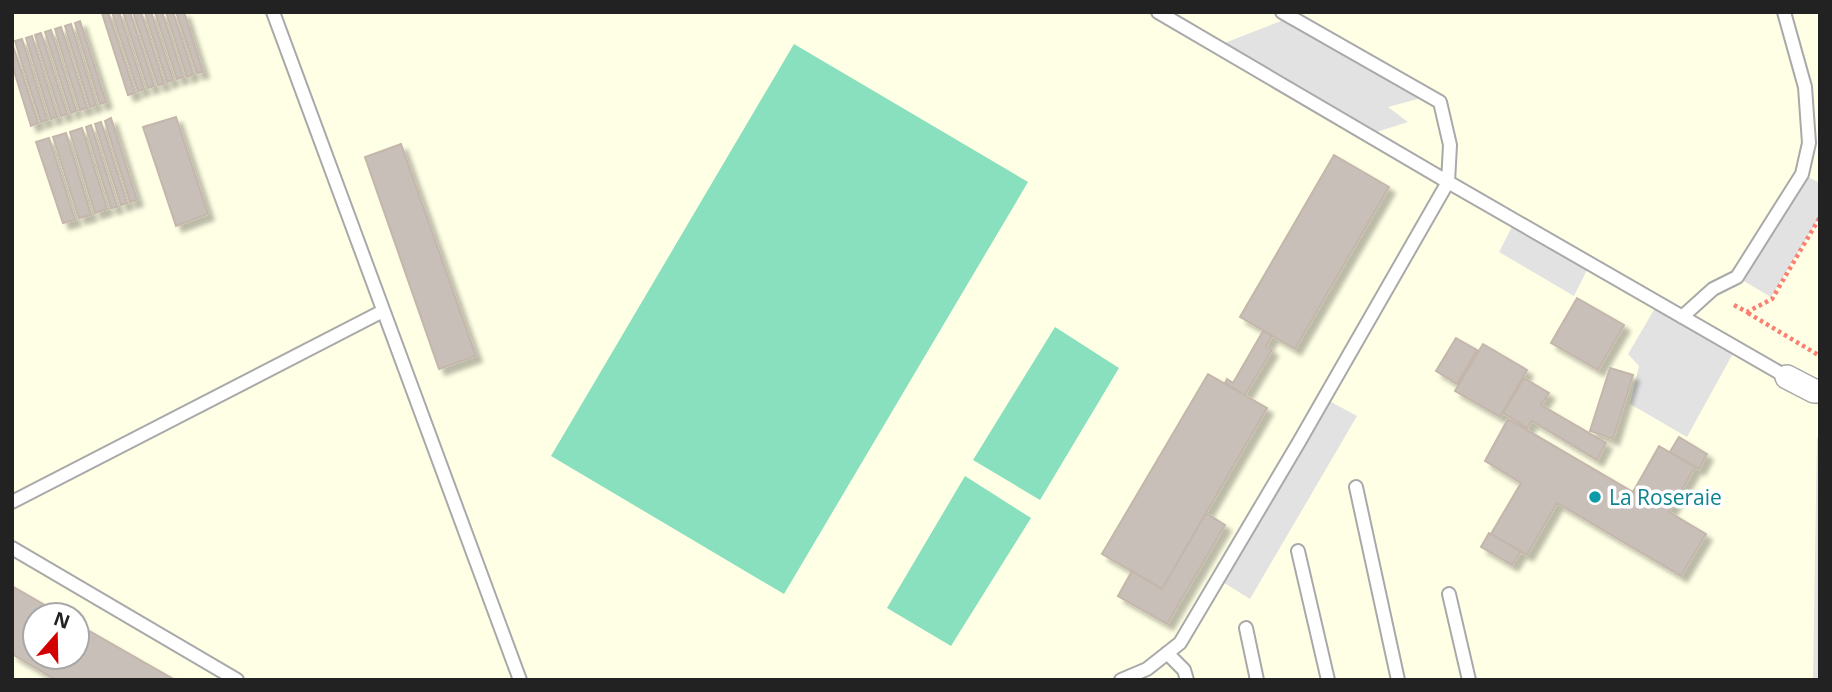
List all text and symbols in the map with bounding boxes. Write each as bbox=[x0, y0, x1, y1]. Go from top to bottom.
place label: La Roseraie bbox=[1609, 483, 1722, 511]
marker: La Roseraie bbox=[1587, 489, 1603, 505]
north arrow bbox=[21, 601, 91, 671]
text: N bbox=[50, 605, 74, 635]

